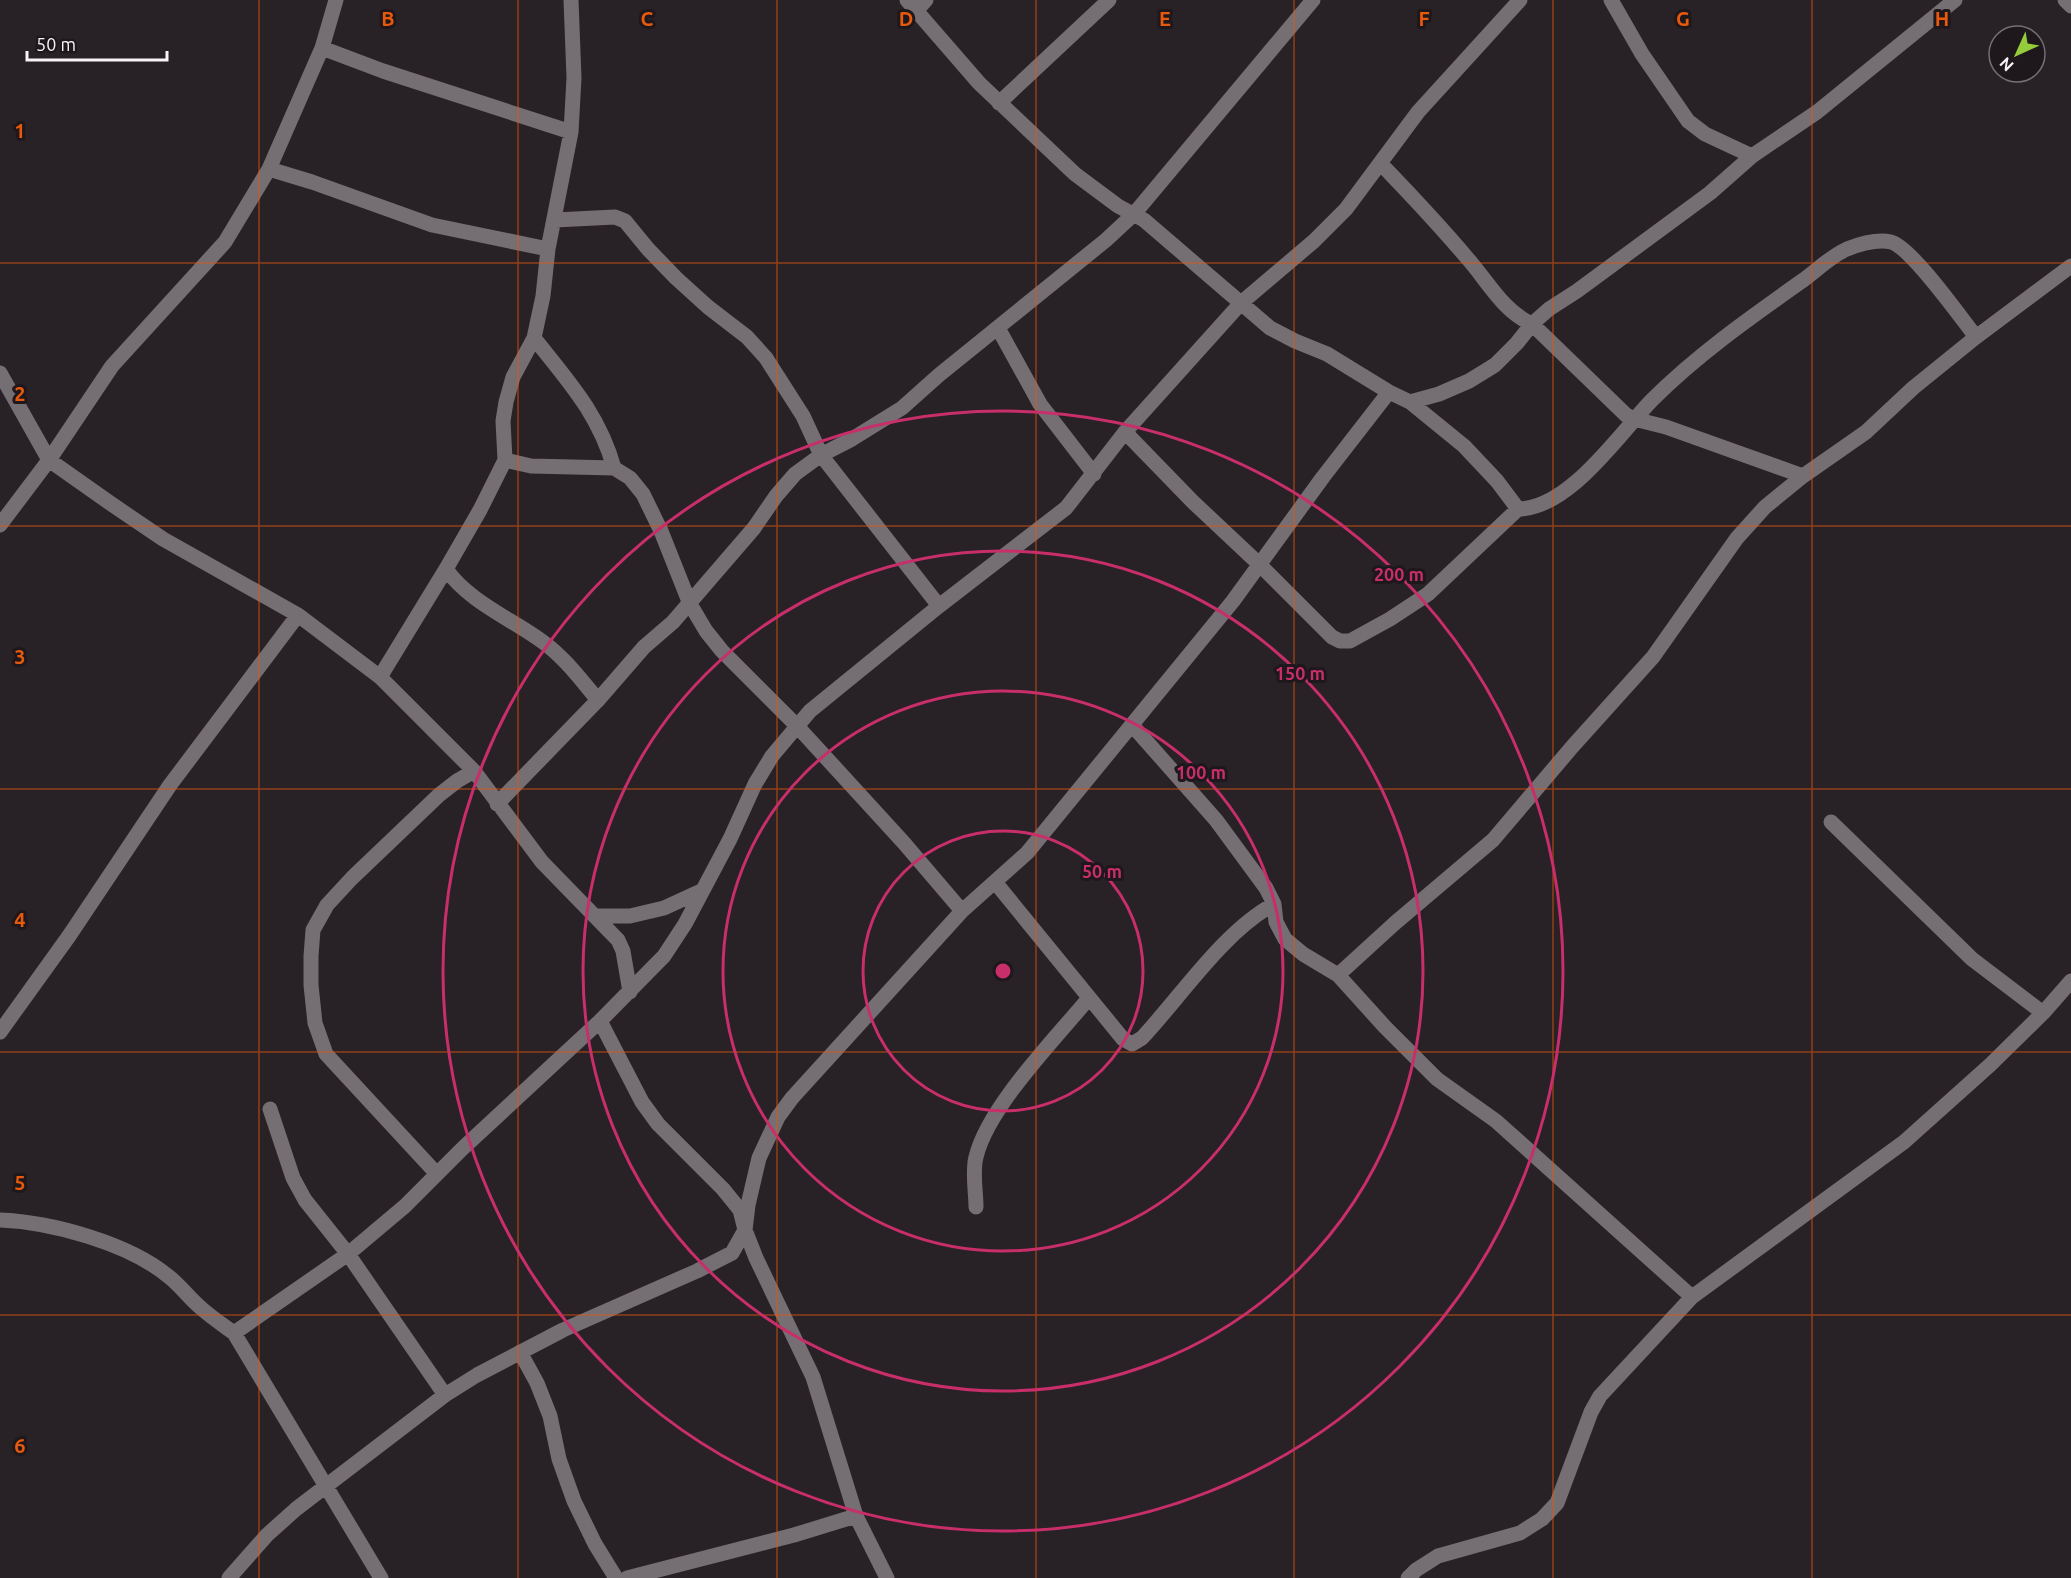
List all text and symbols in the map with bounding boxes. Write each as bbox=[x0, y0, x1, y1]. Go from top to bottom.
text: B bbox=[381, 7, 395, 30]
text: C bbox=[641, 7, 654, 30]
text: D bbox=[899, 7, 913, 30]
text: E bbox=[1159, 7, 1171, 30]
text: F bbox=[1418, 7, 1430, 30]
text: G bbox=[1676, 7, 1690, 30]
text: H bbox=[1935, 7, 1949, 30]
scale bar bbox=[27, 24, 166, 62]
north arrow bbox=[1987, 24, 2047, 84]
text: 50 m bbox=[36, 34, 76, 54]
text: N bbox=[1996, 54, 2017, 75]
text: 1 bbox=[14, 119, 26, 142]
text: 2 bbox=[14, 382, 26, 405]
text: 200 m bbox=[1374, 564, 1424, 584]
text: 3 bbox=[14, 645, 26, 668]
text: 150 m bbox=[1275, 663, 1325, 683]
text: 100 m bbox=[1176, 762, 1226, 782]
text: 50 m bbox=[1082, 861, 1122, 881]
text: 4 bbox=[14, 908, 26, 931]
centre of rings bbox=[993, 961, 1013, 981]
text: 5 bbox=[14, 1171, 26, 1194]
text: 6 bbox=[14, 1434, 26, 1457]

